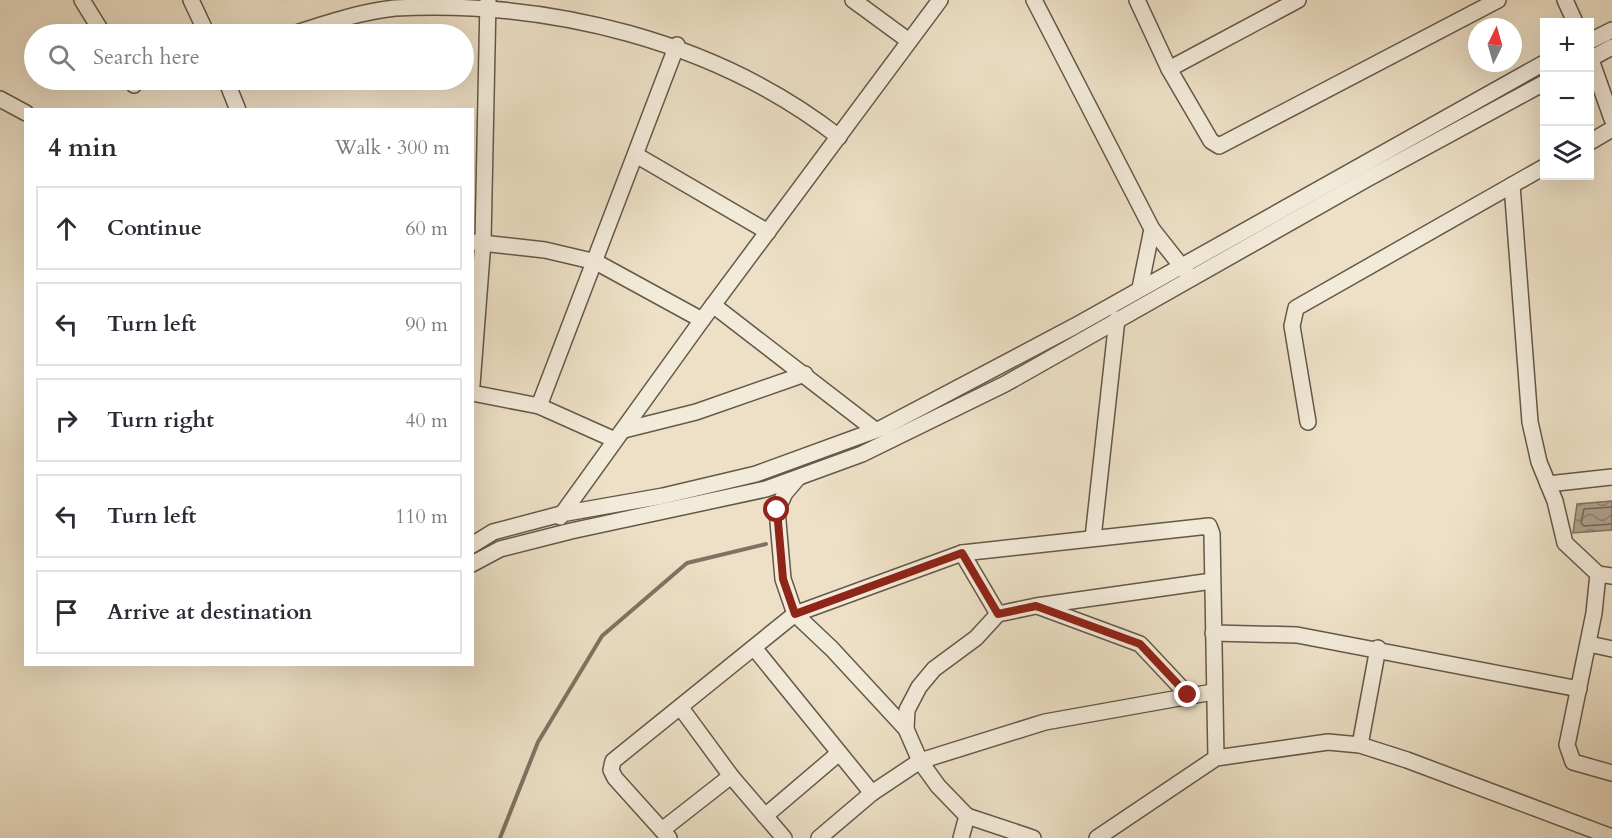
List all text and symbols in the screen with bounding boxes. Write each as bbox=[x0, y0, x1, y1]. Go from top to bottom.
north arrow bbox=[1468, 18, 1522, 72]
map controls bbox=[1540, 18, 1594, 180]
button: + bbox=[1540, 18, 1594, 72]
search box bbox=[24, 24, 474, 90]
icon: search bbox=[45, 41, 78, 74]
text: Search here bbox=[93, 42, 200, 72]
button: − bbox=[1540, 72, 1594, 126]
button: layers bbox=[1540, 126, 1594, 180]
text: 4 min bbox=[48, 130, 117, 165]
text: Walk · 300 m bbox=[335, 134, 450, 161]
icon: ahead bbox=[50, 212, 83, 245]
text: Continue bbox=[107, 213, 202, 243]
text: 60 m bbox=[405, 215, 448, 242]
icon: left bbox=[50, 308, 83, 341]
text: Turn left bbox=[107, 309, 196, 339]
text: 90 m bbox=[405, 311, 448, 338]
icon: right bbox=[50, 404, 83, 437]
text: Turn right bbox=[107, 405, 214, 435]
text: 40 m bbox=[405, 407, 448, 434]
route start bbox=[763, 496, 789, 522]
icon: left bbox=[50, 500, 83, 533]
text: Turn left bbox=[107, 501, 196, 531]
text: 110 m bbox=[395, 503, 448, 530]
icon: arrive bbox=[50, 596, 83, 629]
text: Arrive at destination bbox=[107, 597, 312, 627]
route end bbox=[1174, 681, 1200, 707]

